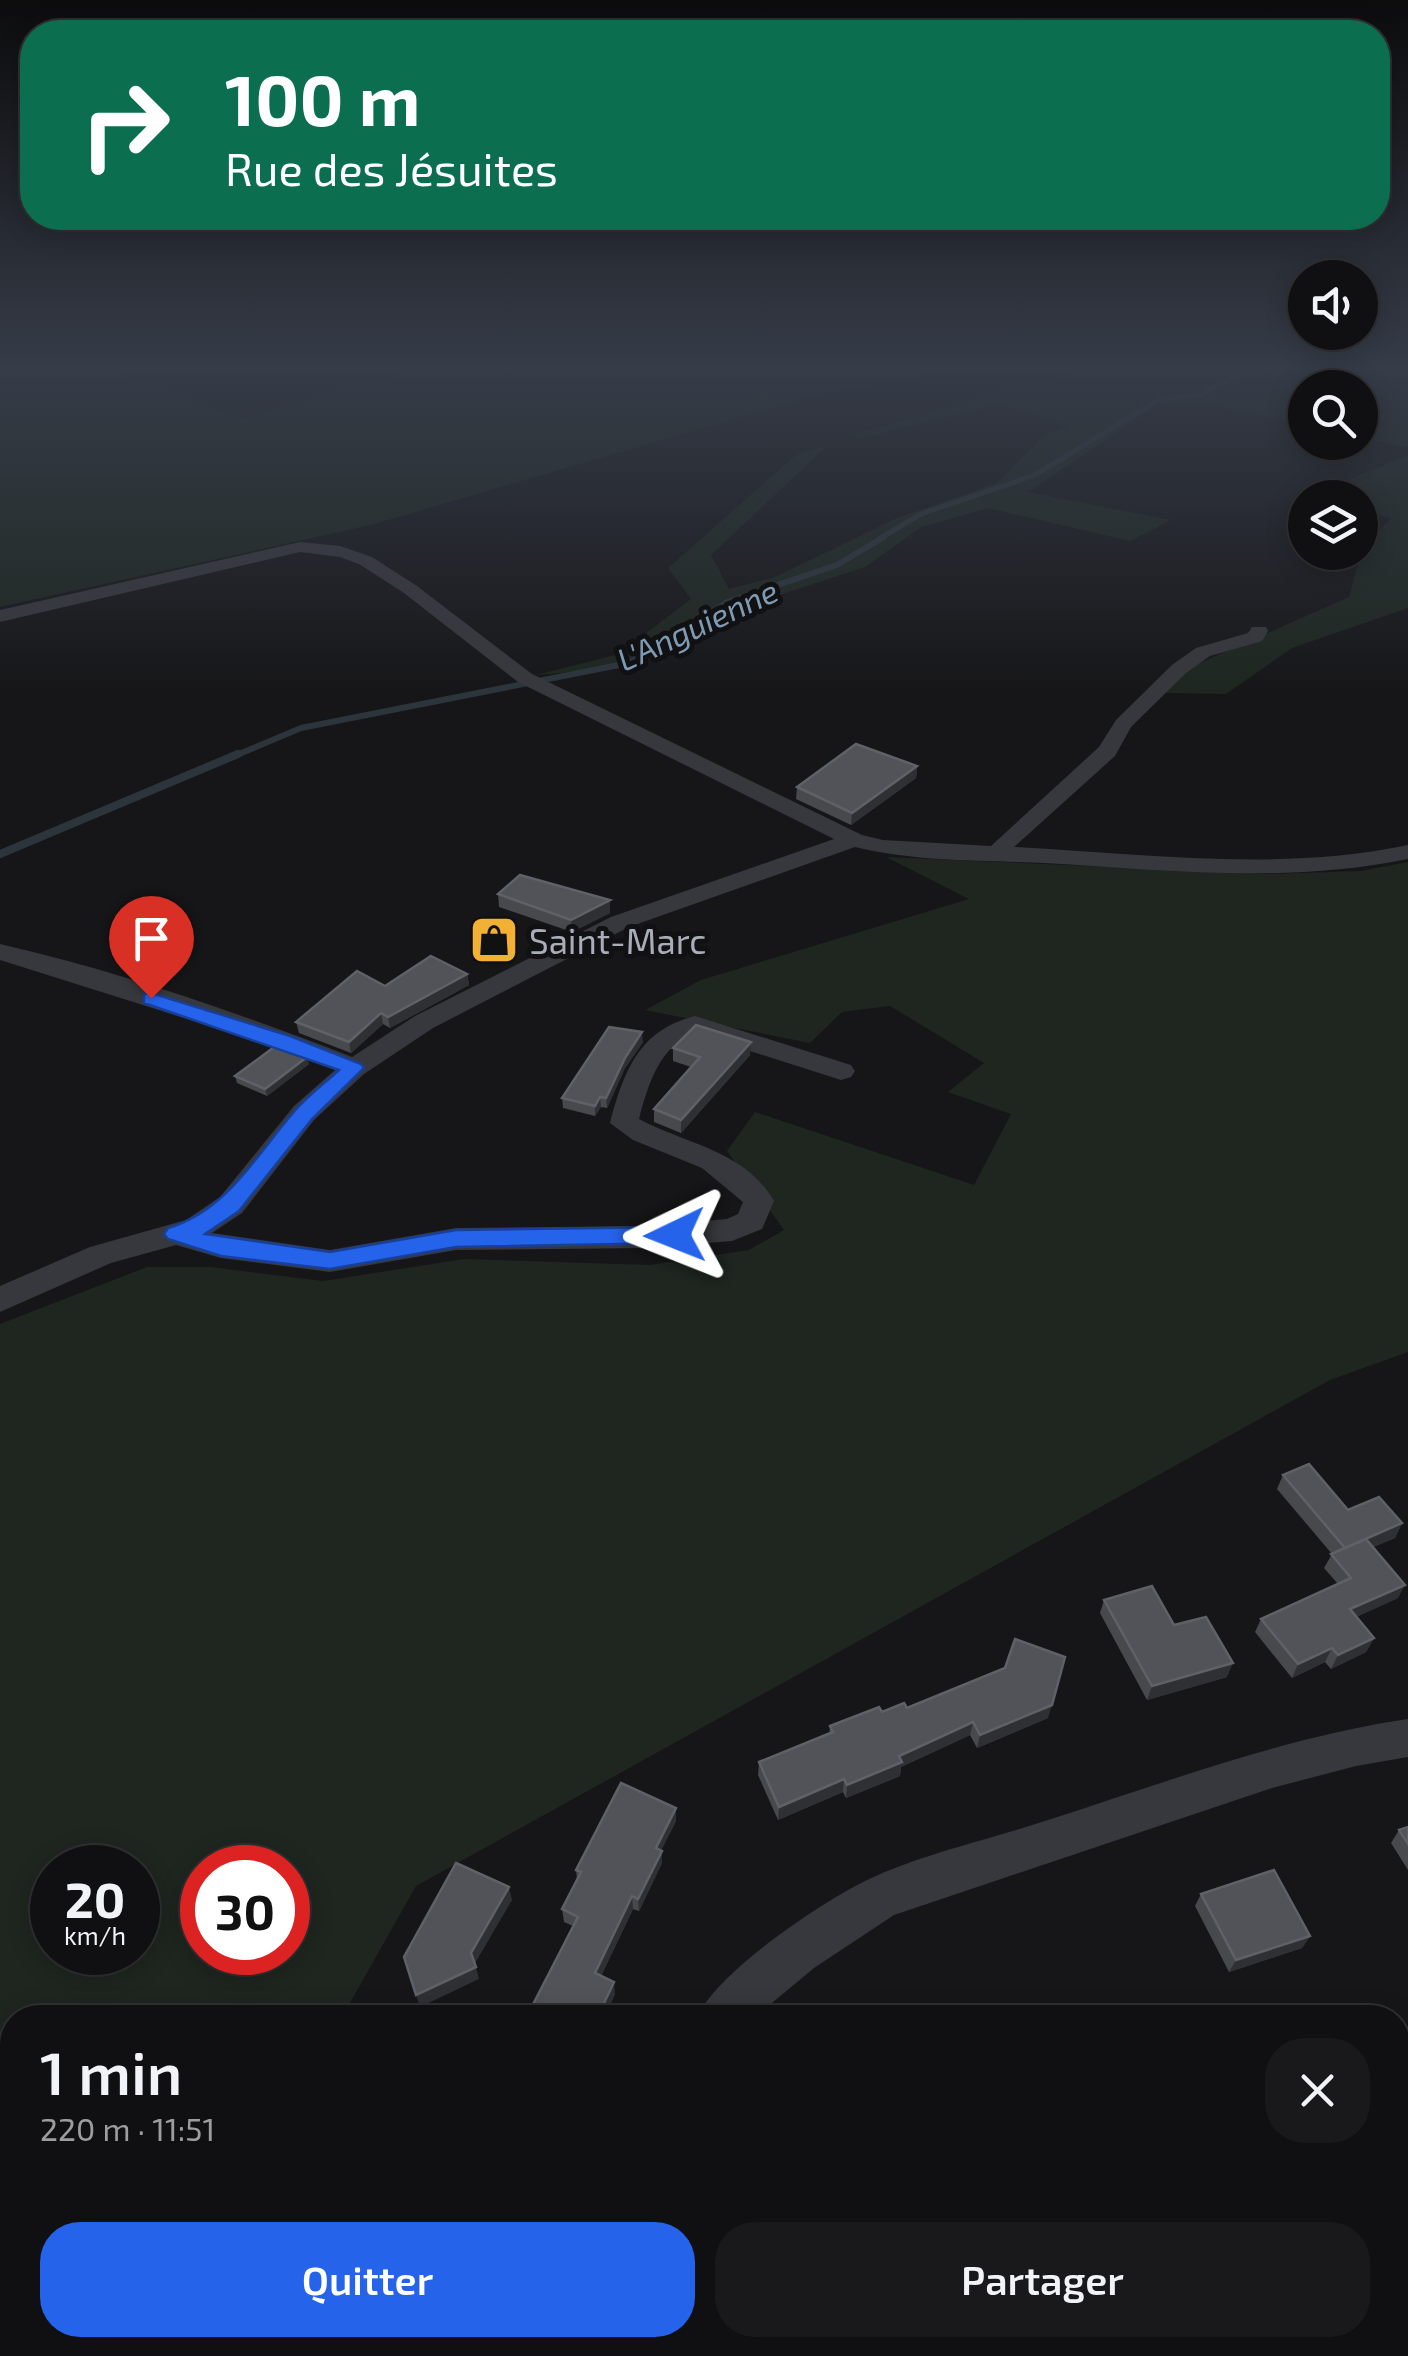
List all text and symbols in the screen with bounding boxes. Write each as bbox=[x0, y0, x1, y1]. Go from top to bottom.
text: 100 m bbox=[225, 56, 420, 140]
icon: right bbox=[60, 60, 190, 190]
text: Rue des Jésuites bbox=[225, 141, 558, 195]
map controls bbox=[1288, 260, 1378, 570]
button: sound bbox=[1288, 260, 1378, 350]
button: search bbox=[1288, 370, 1378, 460]
button: layers bbox=[1288, 480, 1378, 570]
water label: L'Anguienne bbox=[611, 570, 784, 679]
pin bbox=[109, 896, 194, 999]
icon: arrive bbox=[124, 911, 179, 966]
shop icon: Saint-Marc bbox=[468, 914, 520, 966]
place label: Saint-Marc bbox=[529, 919, 706, 961]
position arrow bbox=[623, 1183, 727, 1287]
speed limit sign: 30 bbox=[180, 1845, 310, 1975]
text: 20 bbox=[65, 1868, 125, 1928]
text: km/h bbox=[64, 1920, 126, 1950]
text: 1 min bbox=[40, 2035, 182, 2107]
button: close bbox=[1265, 2038, 1370, 2143]
text: 220 m · 11:51 bbox=[40, 2109, 215, 2147]
button: Quitter bbox=[40, 2222, 695, 2337]
button: Partager bbox=[715, 2222, 1370, 2337]

